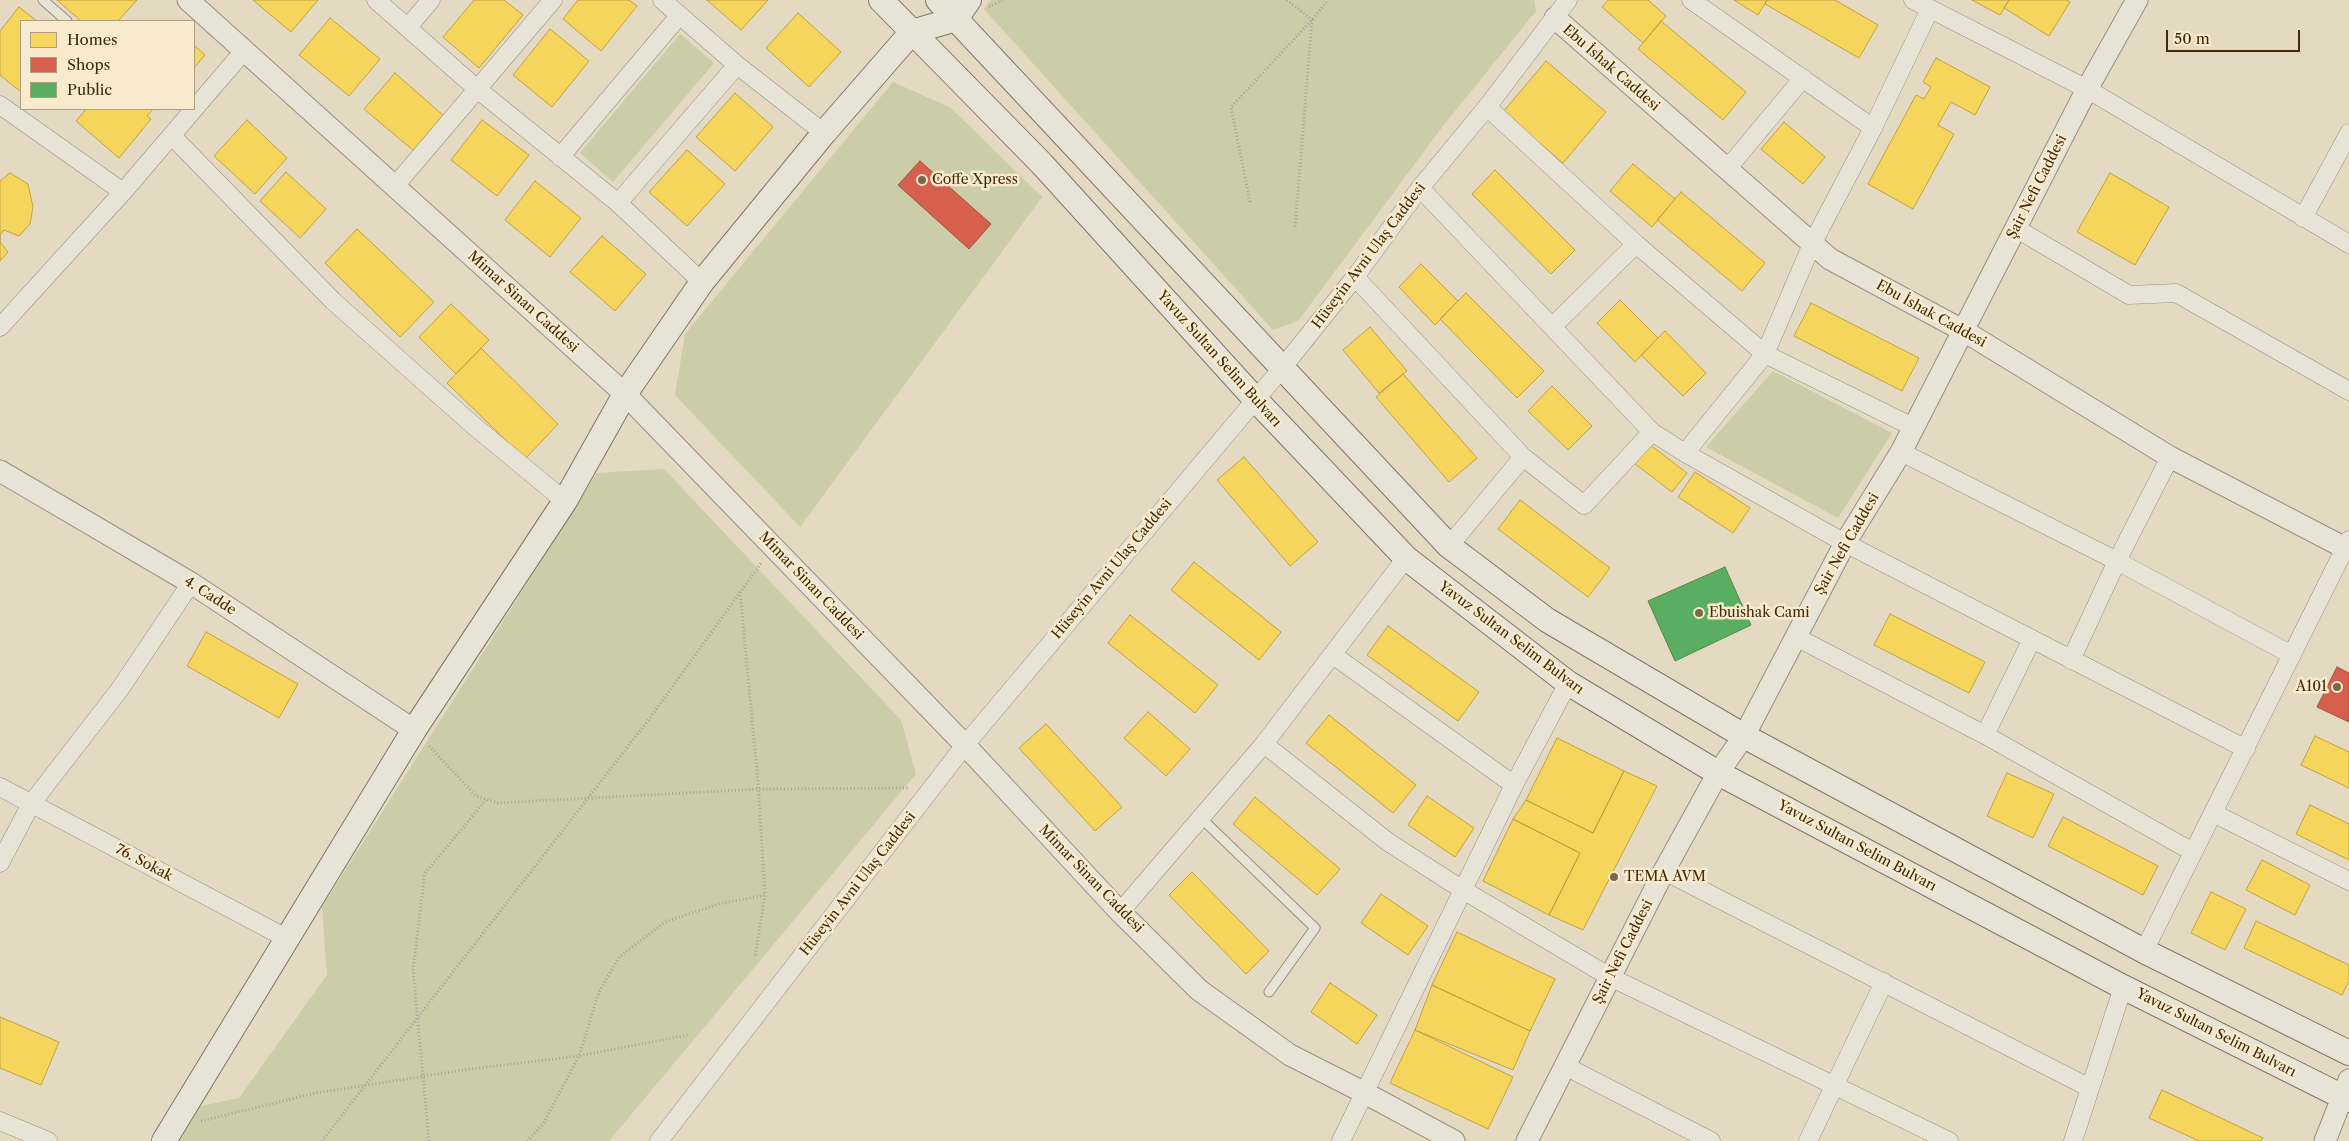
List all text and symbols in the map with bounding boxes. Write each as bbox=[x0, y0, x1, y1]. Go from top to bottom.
legend bbox=[20, 20, 195, 110]
scale bar bbox=[2169, 20, 2303, 52]
street label: Ebu İshak Caddesi bbox=[1559, 21, 1663, 115]
text: 50 m bbox=[2174, 29, 2210, 48]
text: Homes bbox=[67, 30, 118, 49]
text: Shops bbox=[67, 55, 110, 74]
text: Public bbox=[67, 80, 112, 99]
street label: Şair Nefi Caddesi bbox=[2003, 132, 2071, 242]
place label: Coffe Xpress bbox=[932, 172, 1018, 188]
marker: Coffe Xpress bbox=[916, 174, 928, 186]
street label: Hüseyin Avni Ulaş Caddesi bbox=[1309, 180, 1429, 332]
street label: Mimar Sinan Caddesi bbox=[464, 248, 582, 356]
street label: Ebu İshak Caddesi bbox=[1873, 277, 1989, 351]
street label: Yavuz Sultan Selim Bulvarı bbox=[1153, 288, 1285, 430]
street label: Şair Nefi Caddesi bbox=[1811, 490, 1883, 598]
street label: Hüseyin Avni Ulaş Caddesi bbox=[1048, 495, 1176, 643]
street label: Mimar Sinan Caddesi bbox=[755, 529, 867, 643]
street label: 4. Cadde bbox=[181, 573, 239, 619]
street label: Yavuz Sultan Selim Bulvarı bbox=[1435, 578, 1587, 698]
place label: Ebuishak Cami bbox=[1709, 605, 1810, 621]
marker: Ebuishak Cami bbox=[1693, 607, 1705, 619]
place label: A101 bbox=[2296, 679, 2327, 695]
marker: A101 bbox=[2331, 681, 2343, 693]
street label: Yavuz Sultan Selim Bulvarı bbox=[1775, 797, 1939, 895]
street label: Hüseyin Avni Ulaş Caddesi bbox=[797, 809, 919, 959]
street label: Mimar Sinan Caddesi bbox=[1035, 822, 1147, 936]
street label: 76. Sokak bbox=[112, 841, 176, 885]
place label: TEMA AVM bbox=[1624, 869, 1706, 885]
marker: TEMA AVM bbox=[1608, 871, 1620, 883]
street label: Şair Nefi Caddesi bbox=[1589, 897, 1657, 1007]
street label: Yavuz Sultan Selim Bulvarı bbox=[2133, 985, 2299, 1081]

